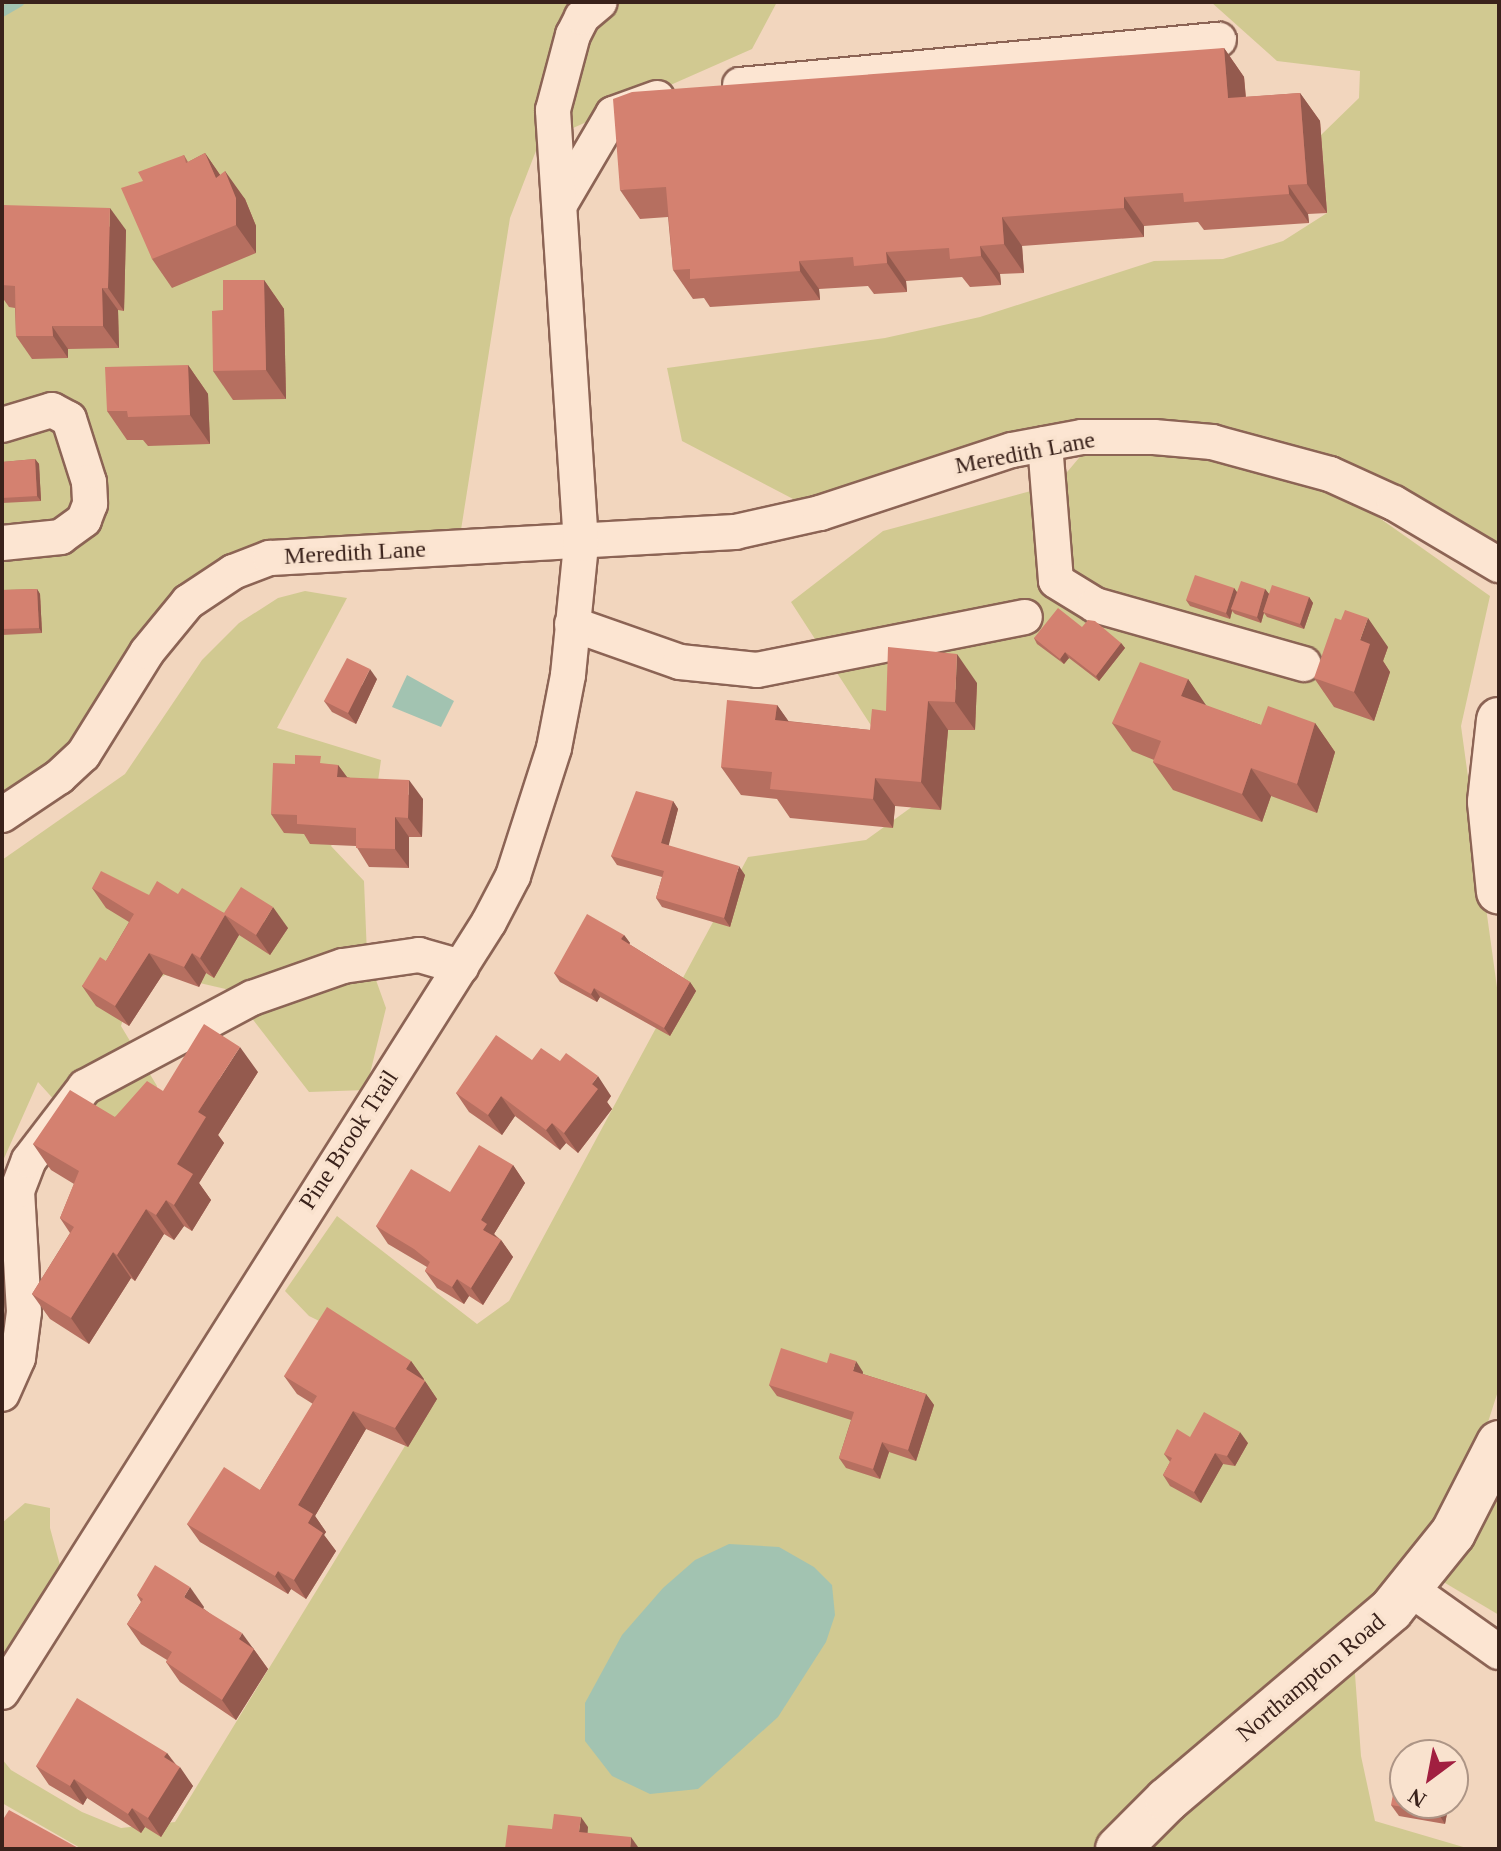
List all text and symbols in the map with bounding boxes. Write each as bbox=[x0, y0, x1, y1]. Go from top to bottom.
street label: Meredith Lane bbox=[953, 425, 1097, 481]
street label: Meredith Lane bbox=[283, 535, 427, 571]
street label: Pine Brook Trail bbox=[293, 1065, 405, 1215]
street label: Northampton Road bbox=[1231, 1608, 1391, 1748]
north arrow bbox=[1389, 1739, 1469, 1819]
text: N bbox=[1404, 1783, 1430, 1813]

